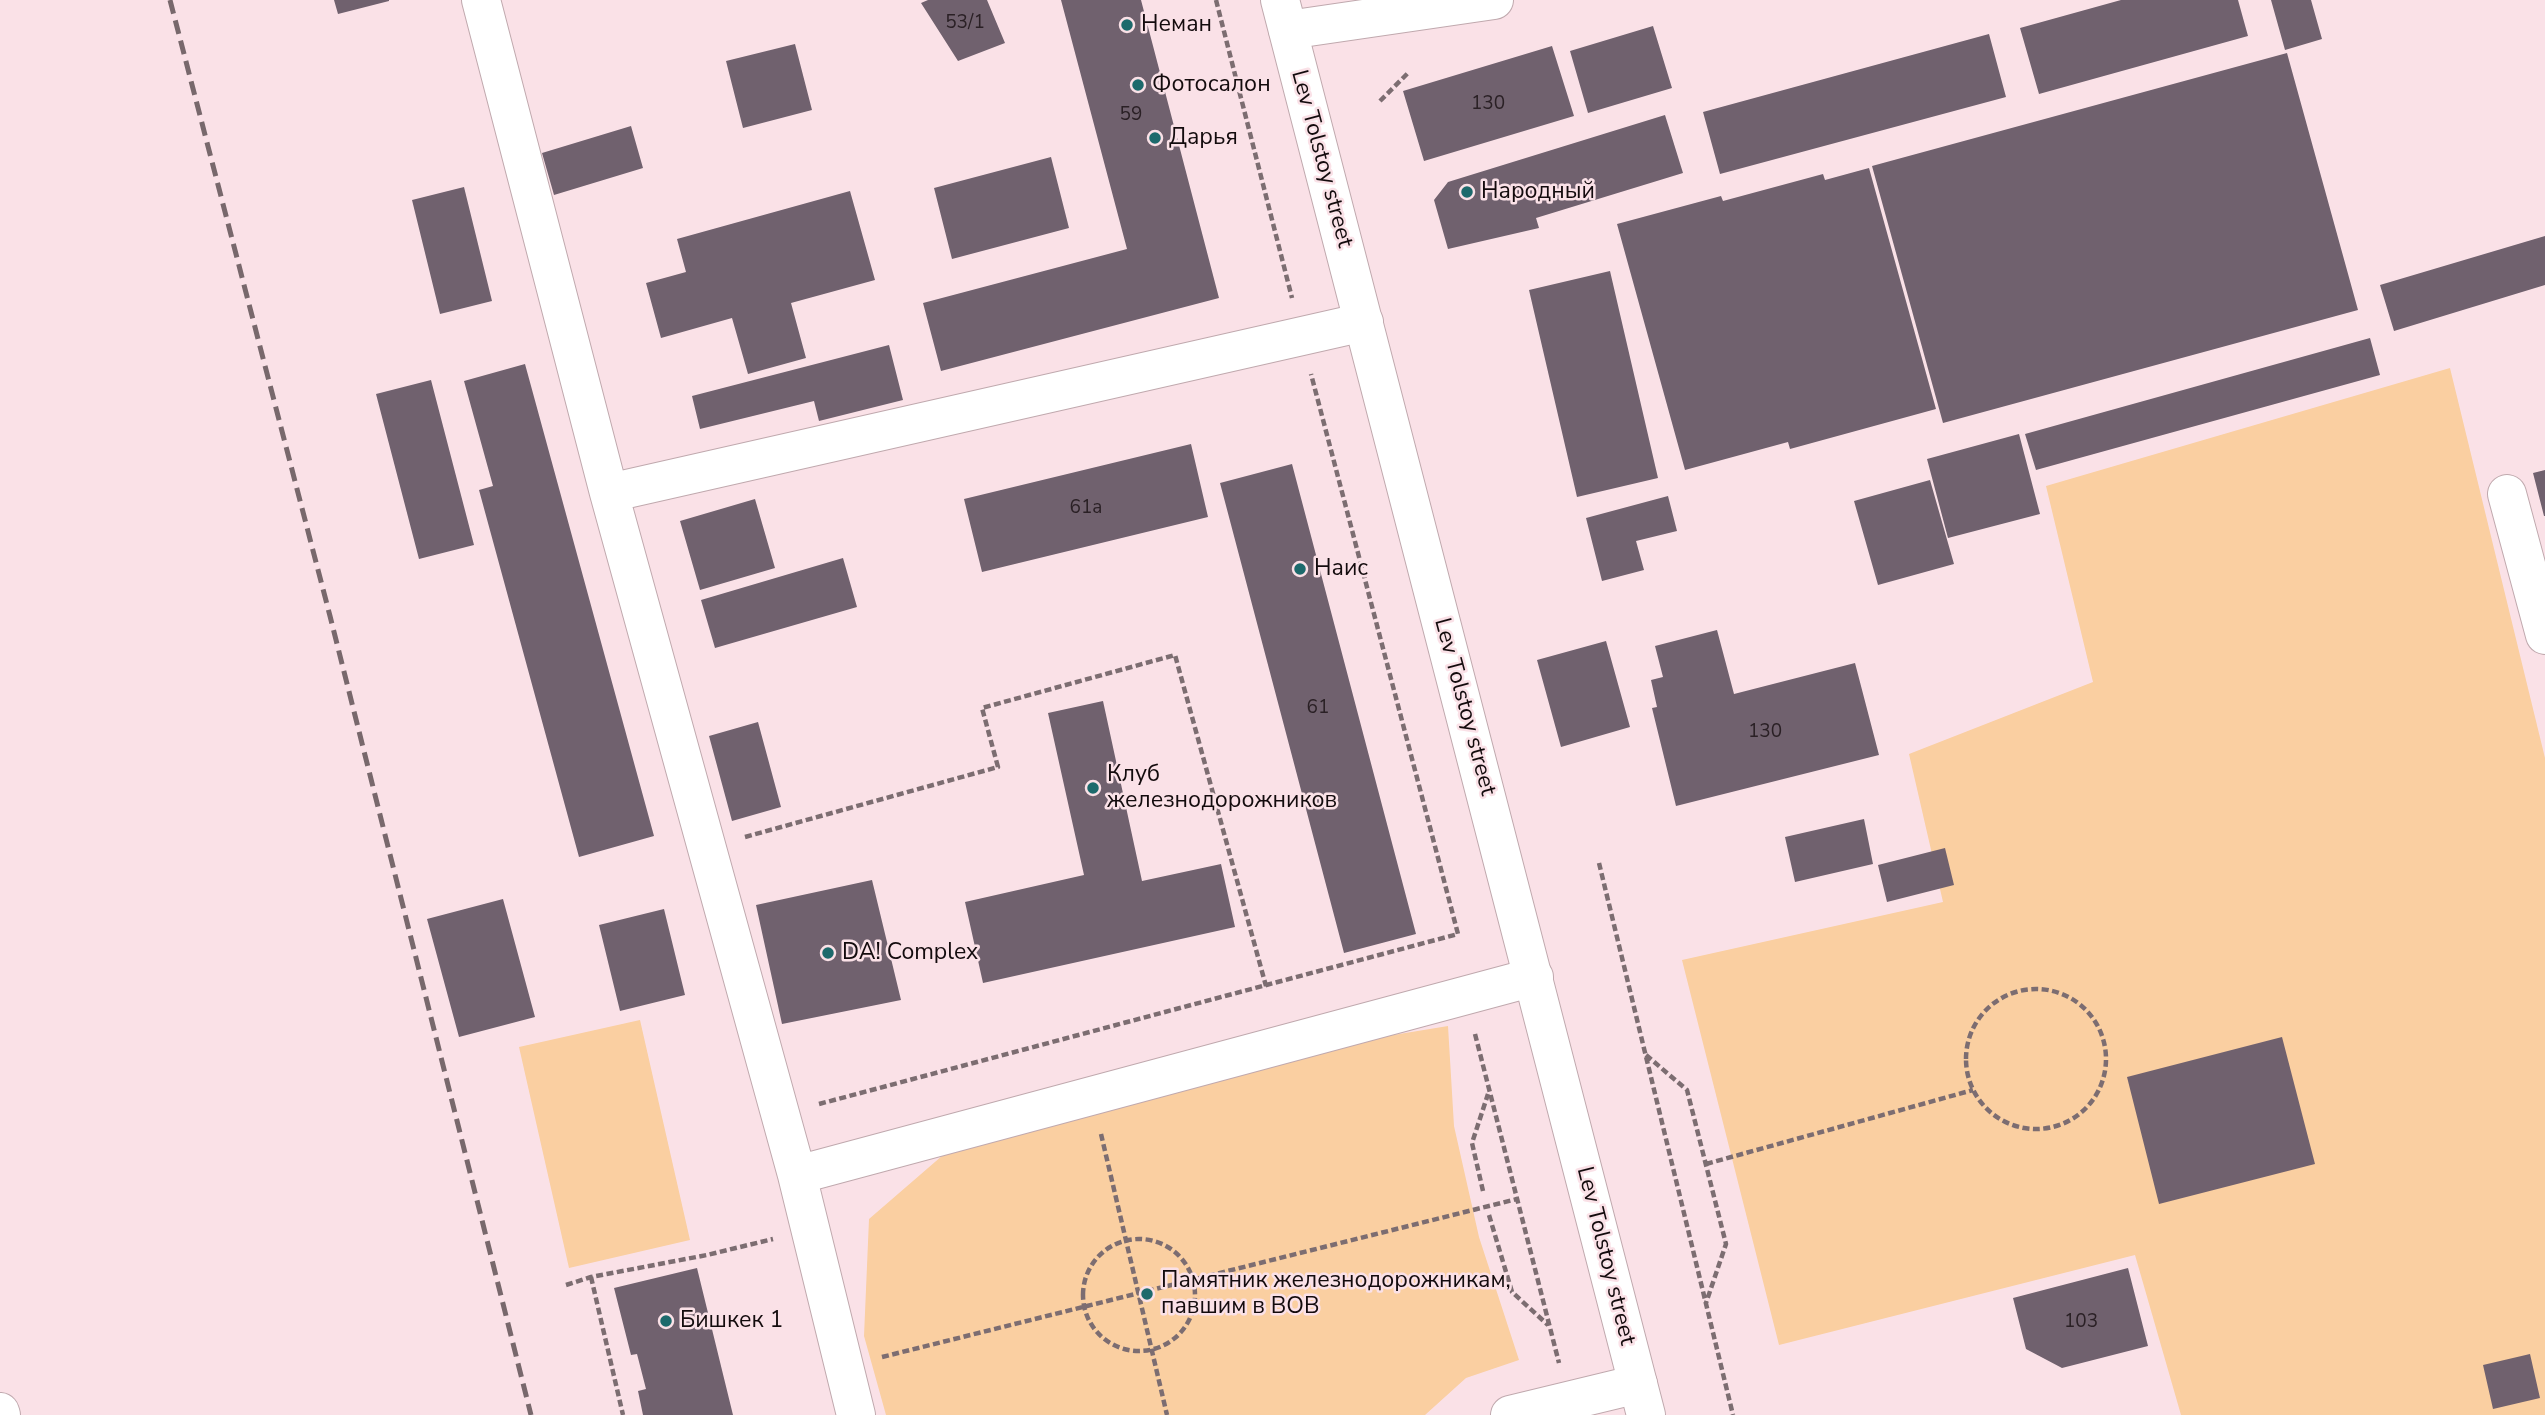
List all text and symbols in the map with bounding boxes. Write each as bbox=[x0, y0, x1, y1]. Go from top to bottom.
place label: Неман bbox=[1141, 11, 1212, 39]
house number: 53/1 bbox=[945, 12, 985, 34]
marker: Неман bbox=[1119, 17, 1135, 33]
street label: Lev Tolstoy street bbox=[1284, 67, 1358, 251]
place label: Фотосалон bbox=[1152, 71, 1271, 99]
marker: Фотосалон bbox=[1130, 77, 1146, 93]
house number: 130 bbox=[1471, 93, 1505, 115]
house number: 59 bbox=[1120, 104, 1142, 126]
place label: Дарья bbox=[1169, 124, 1238, 152]
marker: Дарья bbox=[1147, 130, 1163, 146]
place label: Народный bbox=[1481, 178, 1595, 206]
marker: Народный bbox=[1459, 184, 1475, 200]
house number: 61a bbox=[1070, 497, 1102, 519]
place label: Наис bbox=[1314, 555, 1368, 583]
marker: Наис bbox=[1292, 561, 1308, 577]
street label: Lev Tolstoy street bbox=[1427, 615, 1501, 799]
house number: 61 bbox=[1307, 697, 1329, 719]
house number: 130 bbox=[1748, 721, 1782, 743]
place label: Клуб железнодорожников bbox=[1107, 761, 1337, 815]
marker: Клуб железнодорожников bbox=[1085, 780, 1101, 796]
place label: DA! Complex bbox=[842, 939, 978, 967]
marker: DA! Complex bbox=[820, 945, 836, 961]
street label: Lev Tolstoy street bbox=[1570, 1164, 1640, 1348]
place label: Памятник железнодорожникам, павшим в ВОВ bbox=[1161, 1267, 1511, 1321]
marker: Памятник железнодорожникам, павшим в ВОВ bbox=[1139, 1286, 1155, 1302]
place label: Бишкек 1 bbox=[680, 1307, 783, 1335]
house number: 103 bbox=[2064, 1311, 2098, 1333]
marker: Бишкек 1 bbox=[658, 1313, 674, 1329]

